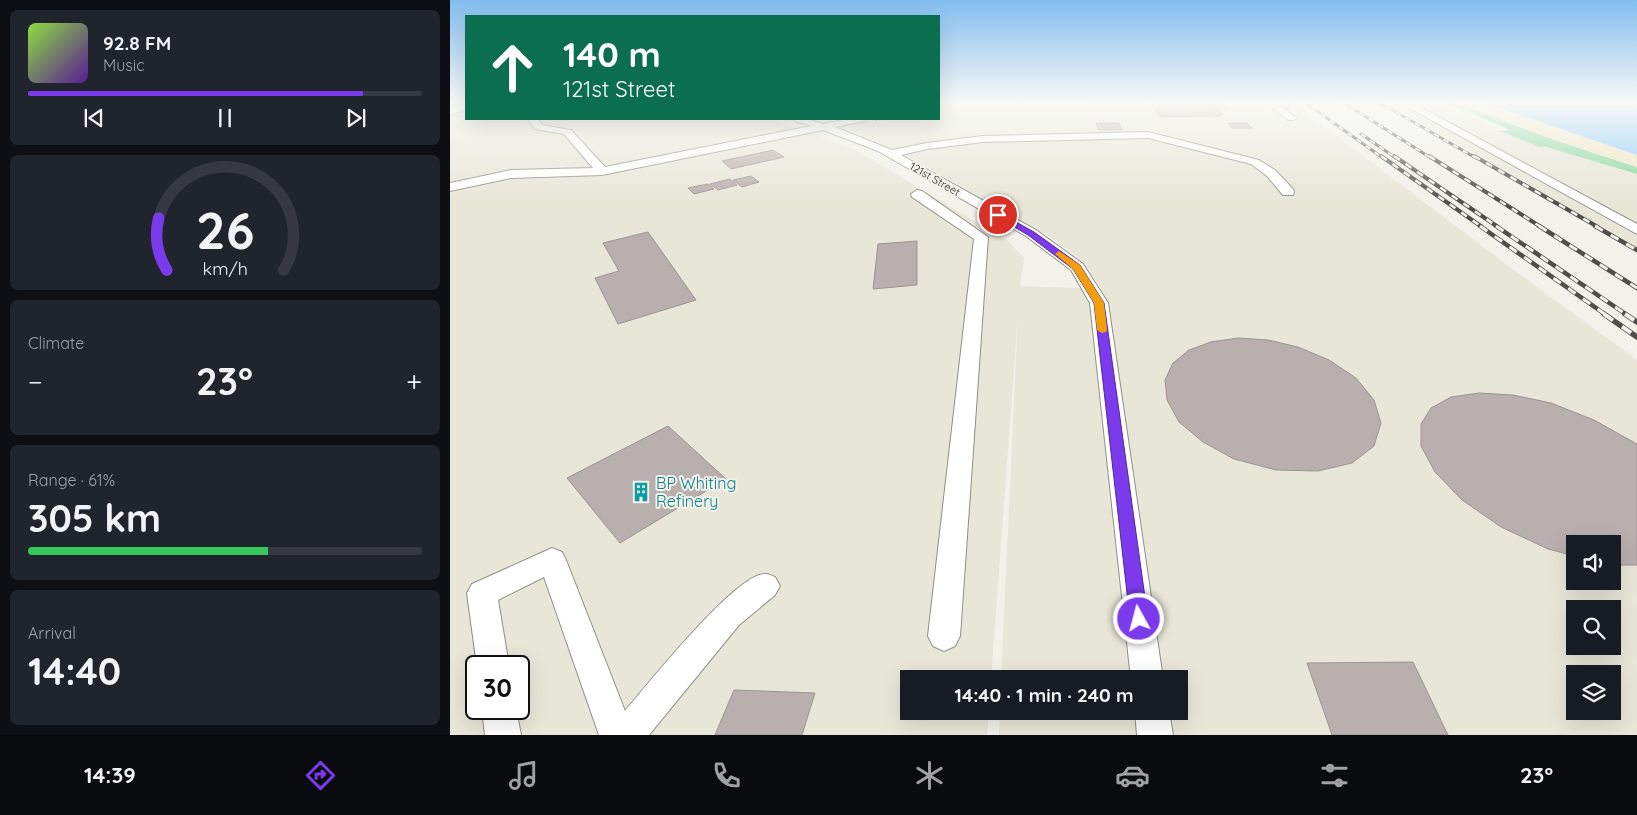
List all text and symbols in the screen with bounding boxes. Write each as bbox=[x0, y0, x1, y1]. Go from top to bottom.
text: 92.8 FM bbox=[103, 31, 171, 55]
text: 140 m bbox=[563, 32, 661, 76]
icon: ahead bbox=[480, 35, 545, 100]
text: Music bbox=[103, 55, 145, 75]
text: 121st Street bbox=[563, 75, 675, 103]
icon: previous bbox=[80, 104, 108, 132]
icon: pause bbox=[211, 104, 239, 132]
icon: next bbox=[342, 104, 370, 132]
street label: 121st Street bbox=[907, 159, 963, 199]
pin bbox=[977, 194, 1019, 236]
text: 26 bbox=[196, 197, 254, 262]
icon: arrive bbox=[984, 201, 1012, 229]
text: km/h bbox=[202, 257, 248, 279]
text: Climate bbox=[28, 333, 84, 353]
text: 23° bbox=[196, 357, 253, 405]
text: − bbox=[28, 364, 43, 399]
text: + bbox=[406, 364, 422, 399]
text: Range · 61% bbox=[28, 470, 115, 490]
place label: BP Whiting Refinery bbox=[656, 473, 736, 511]
building icon: BP Whiting Refinery bbox=[630, 481, 652, 503]
text: 305 km bbox=[28, 494, 161, 542]
map controls bbox=[1566, 535, 1621, 720]
button: sound bbox=[1566, 535, 1621, 590]
position arrow bbox=[1112, 592, 1164, 644]
button: search bbox=[1566, 600, 1621, 655]
text: Arrival bbox=[28, 623, 76, 643]
text: 14:40 bbox=[28, 647, 121, 695]
speed limit sign: 30 bbox=[465, 655, 530, 720]
button: layers bbox=[1566, 665, 1621, 720]
text: 14:40 · 1 min · 240 m bbox=[955, 683, 1133, 707]
icon: directions bbox=[303, 758, 338, 793]
icon: music bbox=[506, 758, 541, 793]
icon: phone bbox=[709, 758, 744, 793]
icon: climate bbox=[912, 758, 947, 793]
icon: car bbox=[1115, 758, 1150, 793]
icon: filters bbox=[1317, 758, 1352, 793]
text: 14:39 bbox=[84, 761, 136, 789]
text: 23° bbox=[1520, 761, 1553, 789]

